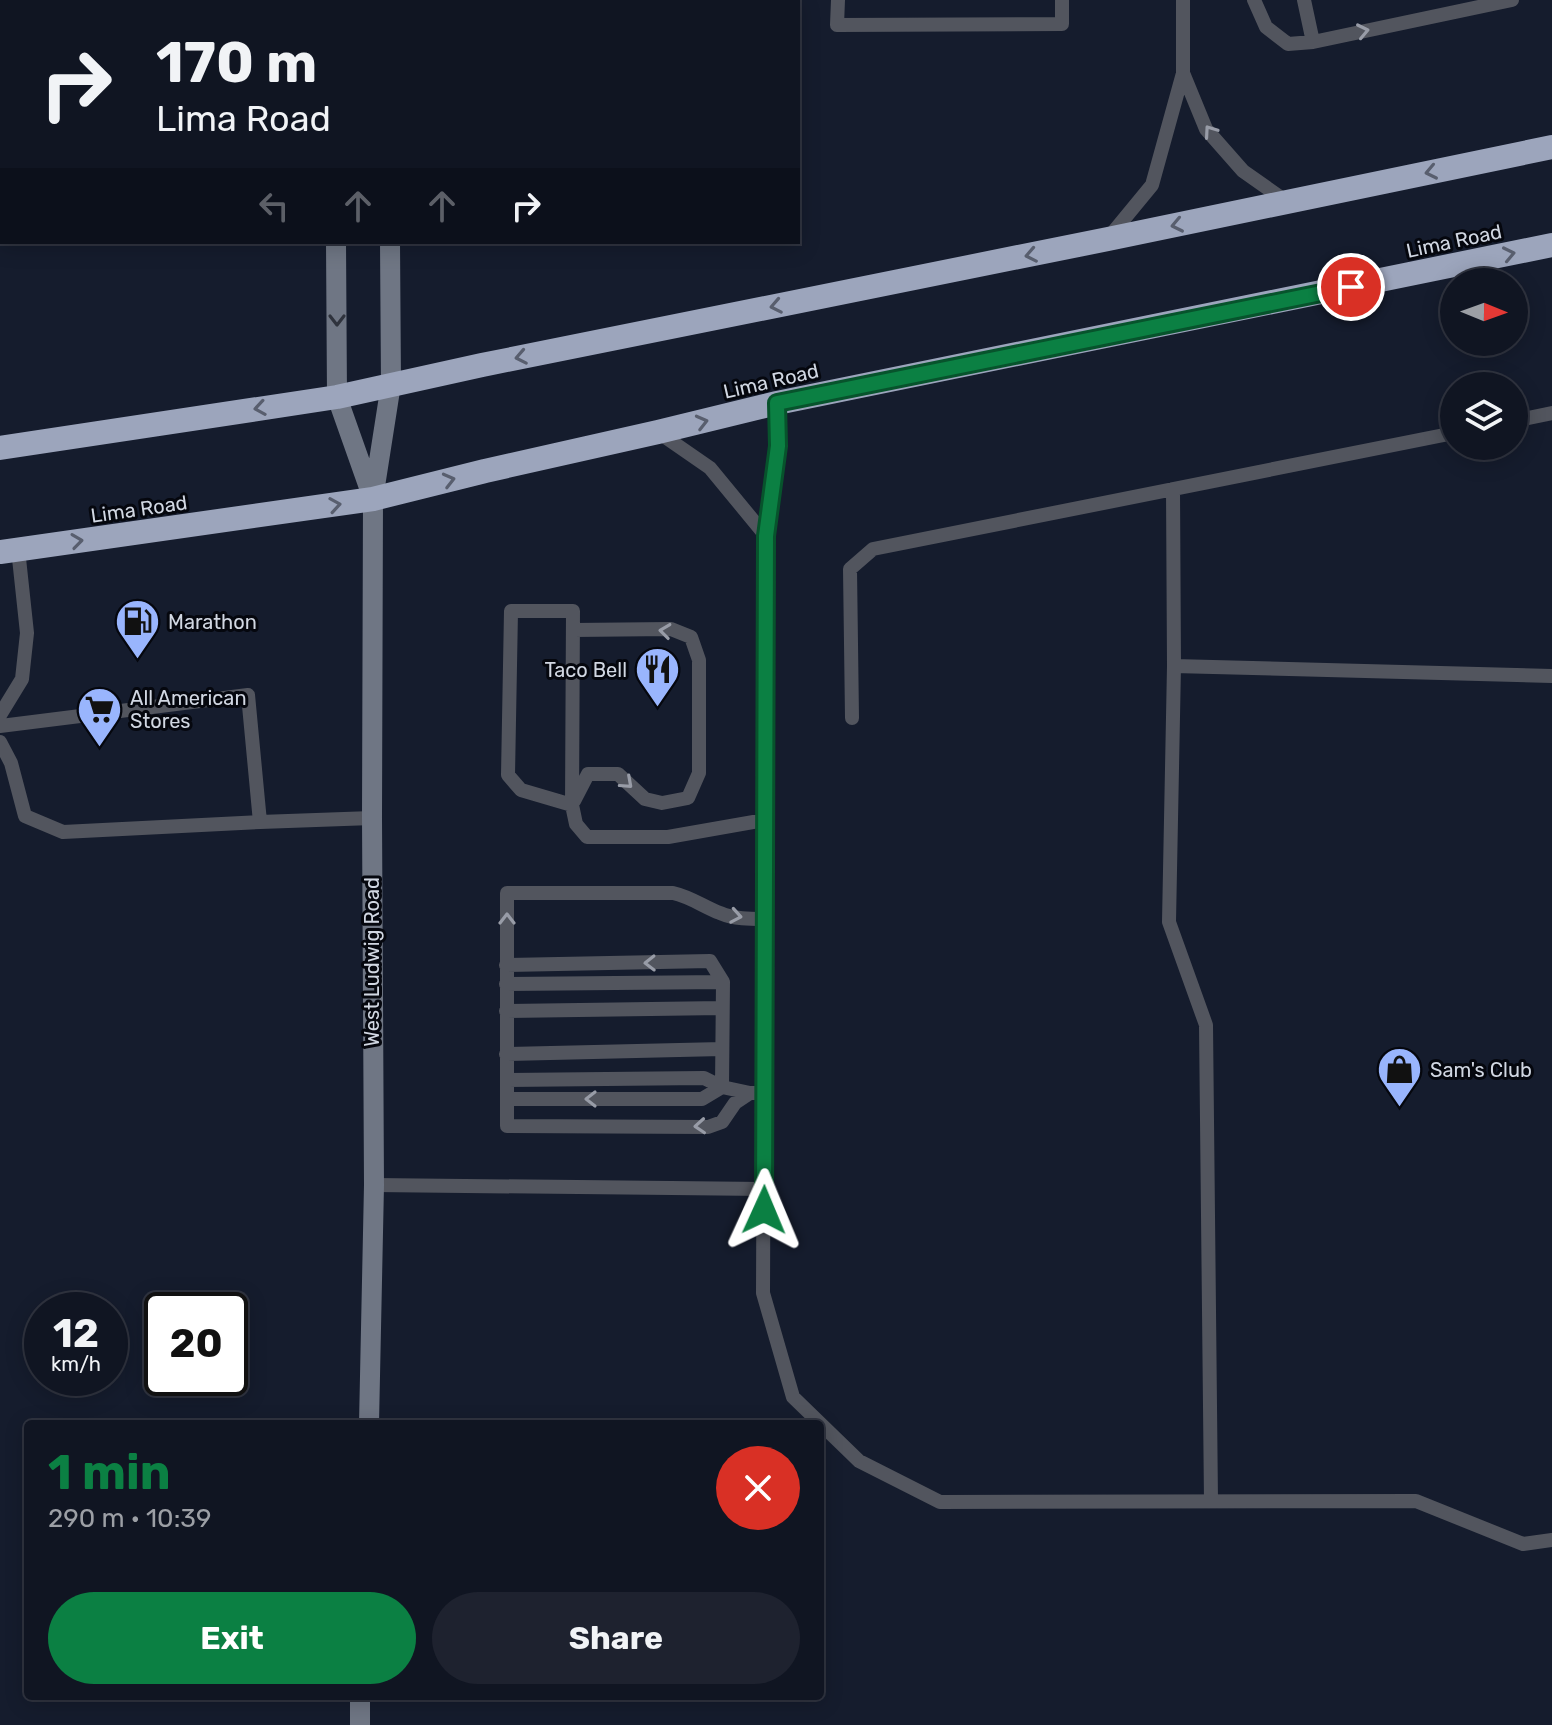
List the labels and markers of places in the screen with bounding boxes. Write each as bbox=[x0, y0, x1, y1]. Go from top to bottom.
pin bbox=[1317, 253, 1385, 321]
fuel station icon: Marathon bbox=[113, 598, 161, 661]
place label: Marathon bbox=[168, 610, 257, 634]
restaurant icon: Taco Bell bbox=[634, 646, 682, 709]
place label: Taco Bell bbox=[545, 658, 627, 682]
supermarket icon: All American Stores bbox=[75, 685, 123, 748]
place label: All American Stores bbox=[130, 686, 247, 733]
shop icon: Sam's Club bbox=[1375, 1046, 1423, 1109]
place label: Sam's Club bbox=[1430, 1058, 1532, 1082]

